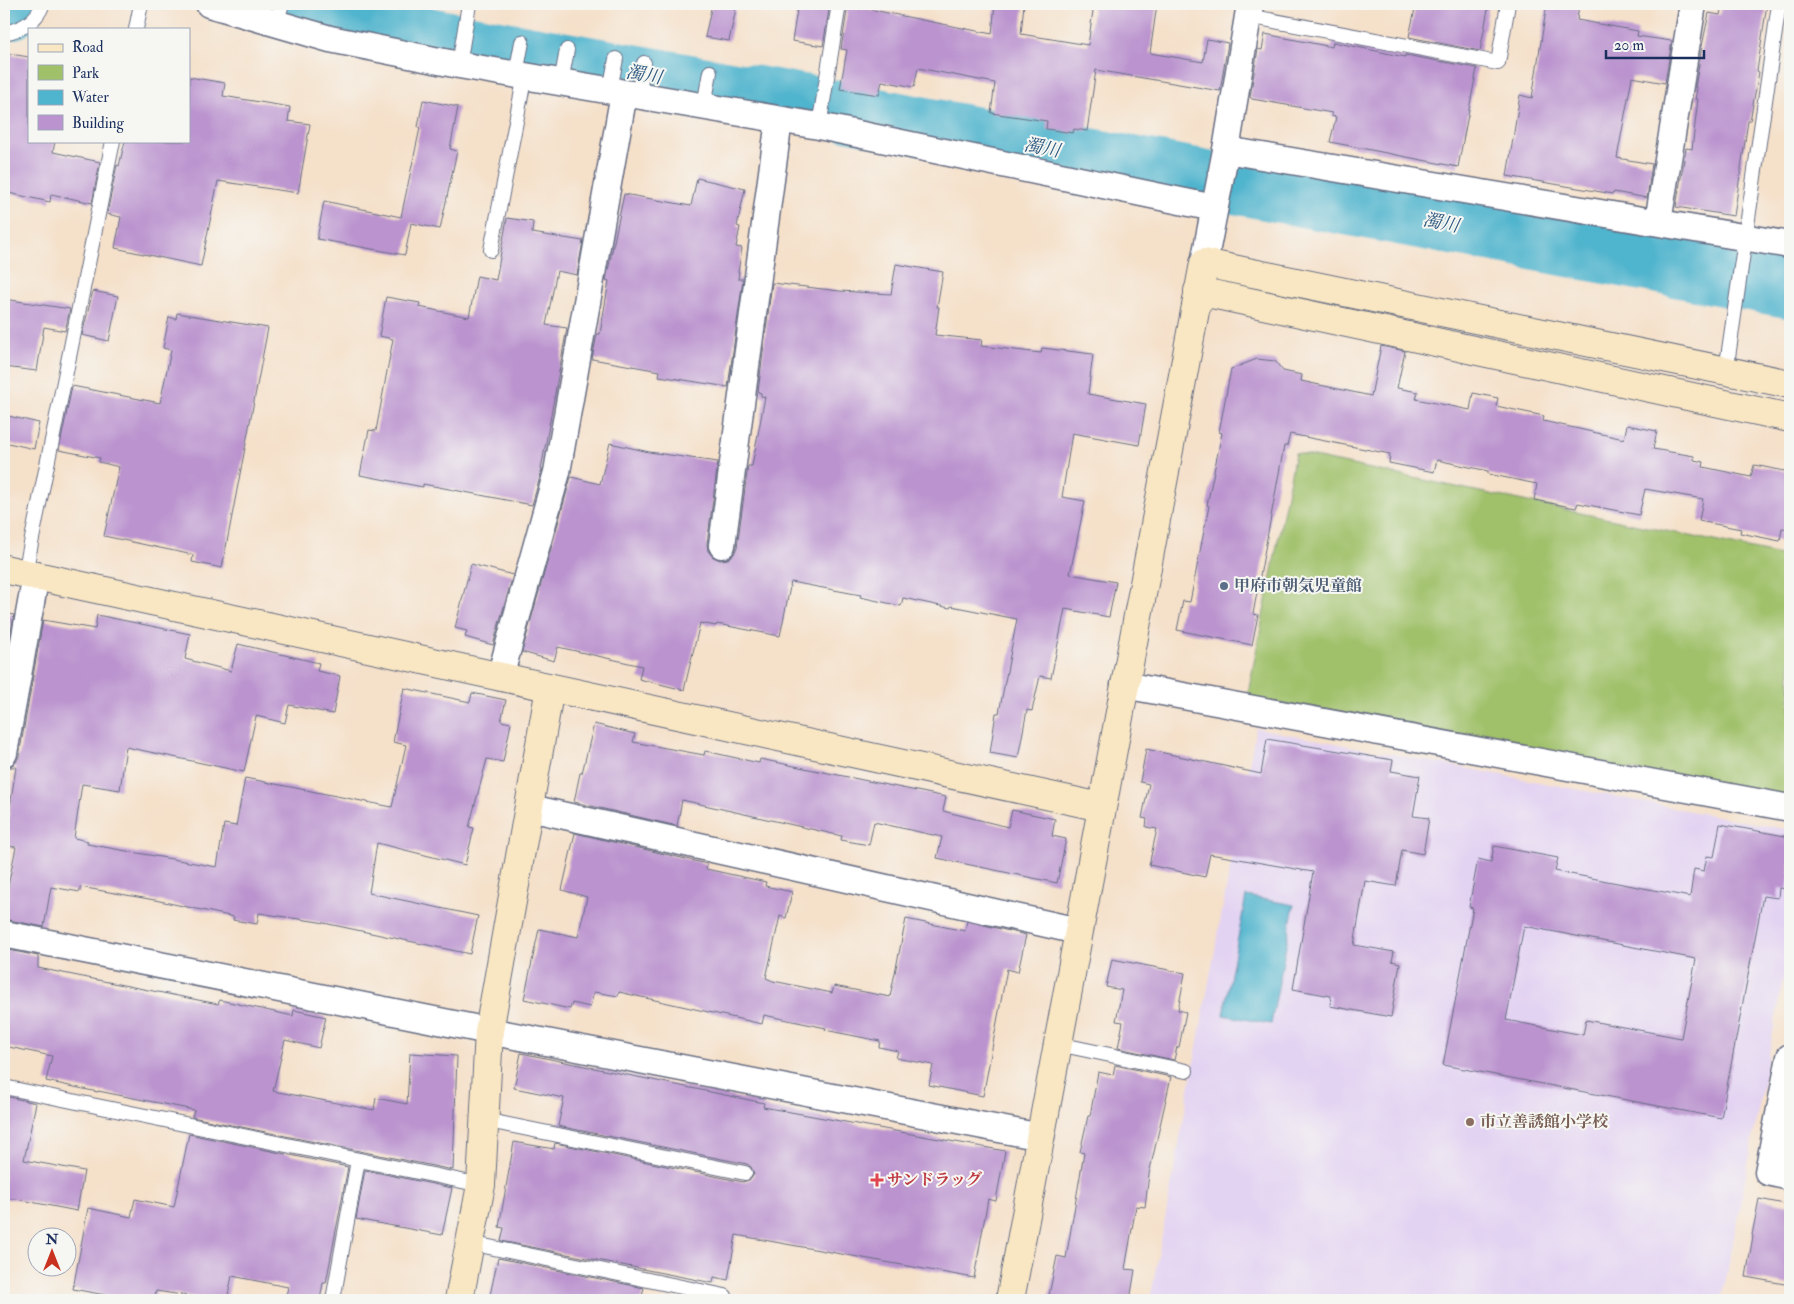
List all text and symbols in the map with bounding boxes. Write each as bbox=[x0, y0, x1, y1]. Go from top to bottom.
legend bbox=[28, 28, 190, 142]
scale bar bbox=[1606, 28, 1704, 60]
text: 20 m bbox=[1614, 36, 1644, 55]
text: Road bbox=[72, 38, 104, 57]
water label: 濁川 bbox=[624, 61, 666, 90]
text: Park bbox=[72, 64, 99, 83]
text: Water bbox=[71, 88, 109, 107]
text: Building bbox=[72, 114, 124, 133]
water label: 濁川 bbox=[1022, 133, 1064, 163]
water label: 濁川 bbox=[1421, 208, 1463, 238]
place label: 甲府市朝気児童館 bbox=[1234, 576, 1362, 596]
marker: 甲府市朝気児童館 bbox=[1218, 580, 1230, 592]
place label: 市立善誘館小学校 bbox=[1480, 1112, 1609, 1132]
marker: 市立善誘館小学校 bbox=[1464, 1116, 1476, 1128]
place label: サンドラッグ bbox=[887, 1170, 982, 1190]
marker: サンドラッグ bbox=[871, 1174, 883, 1186]
north arrow bbox=[28, 1226, 78, 1276]
text: N bbox=[45, 1231, 59, 1248]

